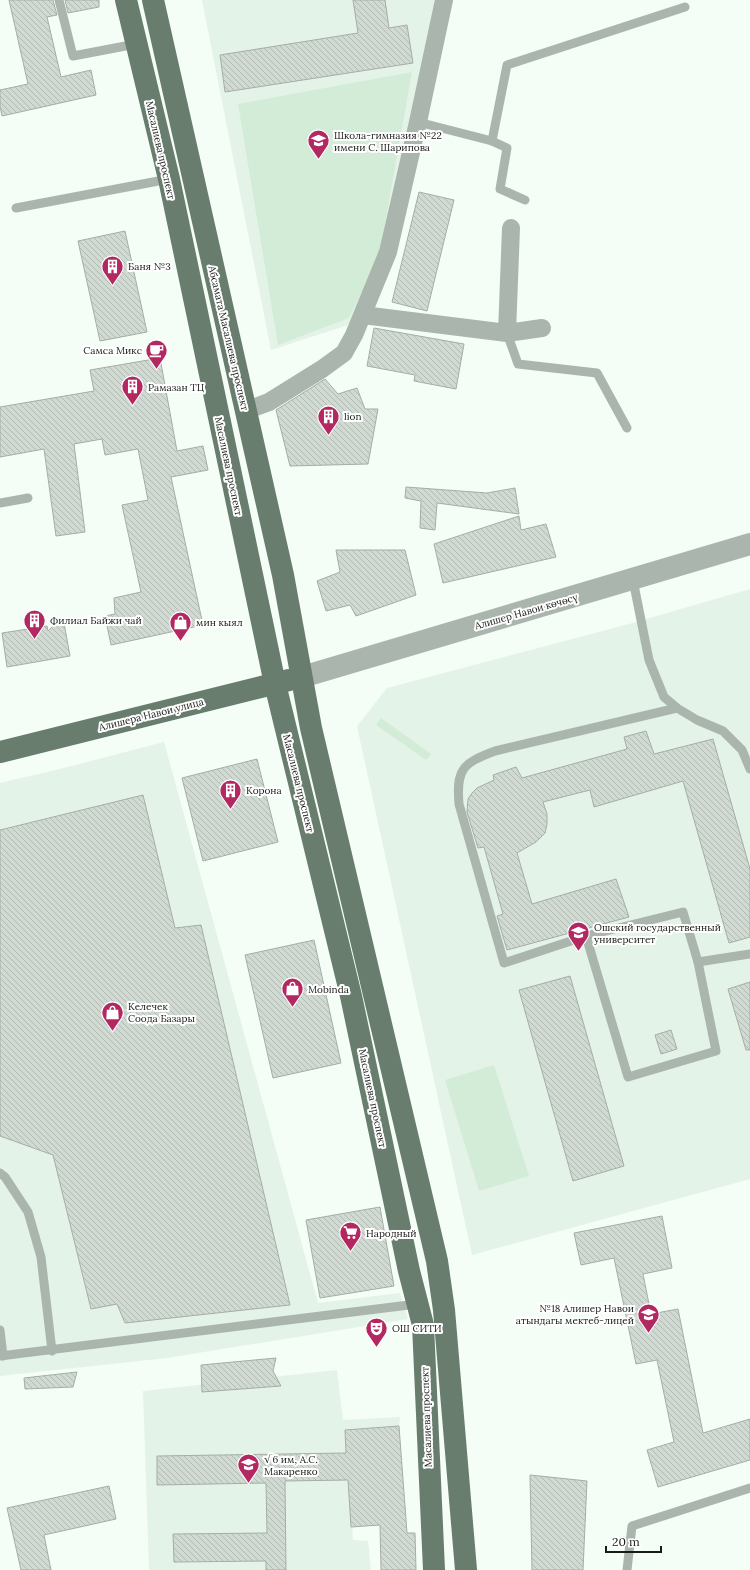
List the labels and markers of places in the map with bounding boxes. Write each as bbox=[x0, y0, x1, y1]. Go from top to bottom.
school or university icon: Школа-гимназия №22 имени С. Шарипова bbox=[306, 128, 332, 161]
place label: Школа-гимназия №22 имени С. Шарипова bbox=[334, 129, 442, 154]
building icon: Баня №3 bbox=[99, 253, 125, 286]
place label: Баня №3 bbox=[128, 260, 171, 273]
cafe icon: Самса Микс bbox=[144, 337, 170, 370]
place label: Самса Микс bbox=[83, 344, 142, 357]
building icon: Рамазан ТЦ bbox=[120, 374, 146, 407]
place label: Рамазан ТЦ bbox=[148, 381, 205, 394]
building icon: lion bbox=[315, 403, 341, 436]
place label: lion bbox=[344, 410, 361, 423]
building icon: Филиал Байжи чай bbox=[21, 607, 47, 640]
shop icon: мин кыял bbox=[168, 609, 194, 642]
place label: Филиал Байжи чай bbox=[50, 614, 142, 627]
place label: мин кыял bbox=[196, 616, 243, 629]
building icon: Корона bbox=[217, 777, 243, 810]
place label: Корона bbox=[246, 784, 282, 797]
school or university icon: Ошский государственный университет bbox=[565, 920, 591, 953]
place label: Ошский государственный университет bbox=[594, 921, 721, 946]
shop icon: Mobinda bbox=[280, 976, 306, 1009]
place label: Mobinda bbox=[308, 983, 349, 996]
shop icon: Келечек Соода Базары bbox=[100, 999, 126, 1032]
place label: Келечек Соода Базары bbox=[128, 1000, 195, 1025]
supermarket icon: Народный bbox=[337, 1220, 363, 1253]
place label: Народный bbox=[366, 1227, 417, 1240]
school or university icon: №18 Алишер Навои атындагы мектеб-лицей bbox=[636, 1301, 662, 1334]
place label: №18 Алишер Навои атындагы мектеб-лицей bbox=[516, 1302, 634, 1327]
theatre icon: ОШ СИТИ bbox=[363, 1315, 389, 1348]
place label: ОШ СИТИ bbox=[392, 1322, 442, 1335]
school or university icon: √6 им, А.С. Макаренко bbox=[235, 1452, 261, 1485]
place label: √6 им, А.С. Макаренко bbox=[264, 1453, 318, 1478]

